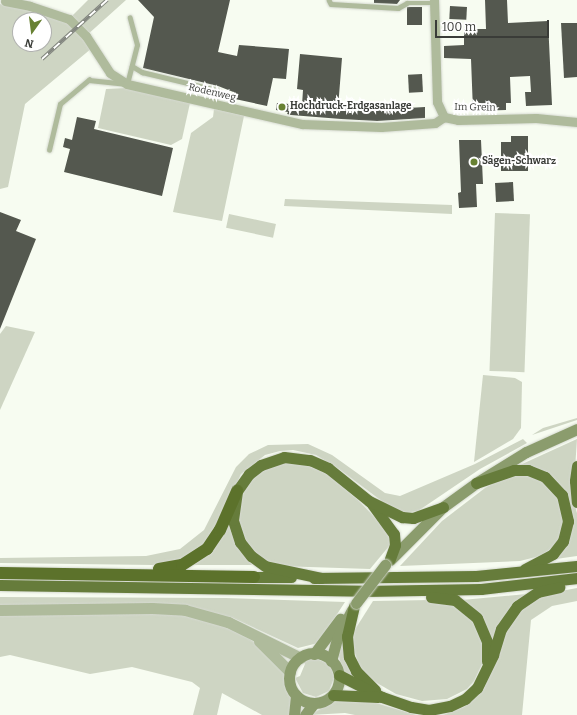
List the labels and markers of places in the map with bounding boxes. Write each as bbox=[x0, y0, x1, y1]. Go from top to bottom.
place label: Hochdruck-Erdgasanlage bbox=[290, 101, 411, 113]
marker: Hochdruck-Erdgasanlage bbox=[277, 102, 287, 112]
place label: Sägen-Schwarz bbox=[482, 156, 556, 168]
marker: Sägen-Schwarz bbox=[469, 157, 479, 167]

